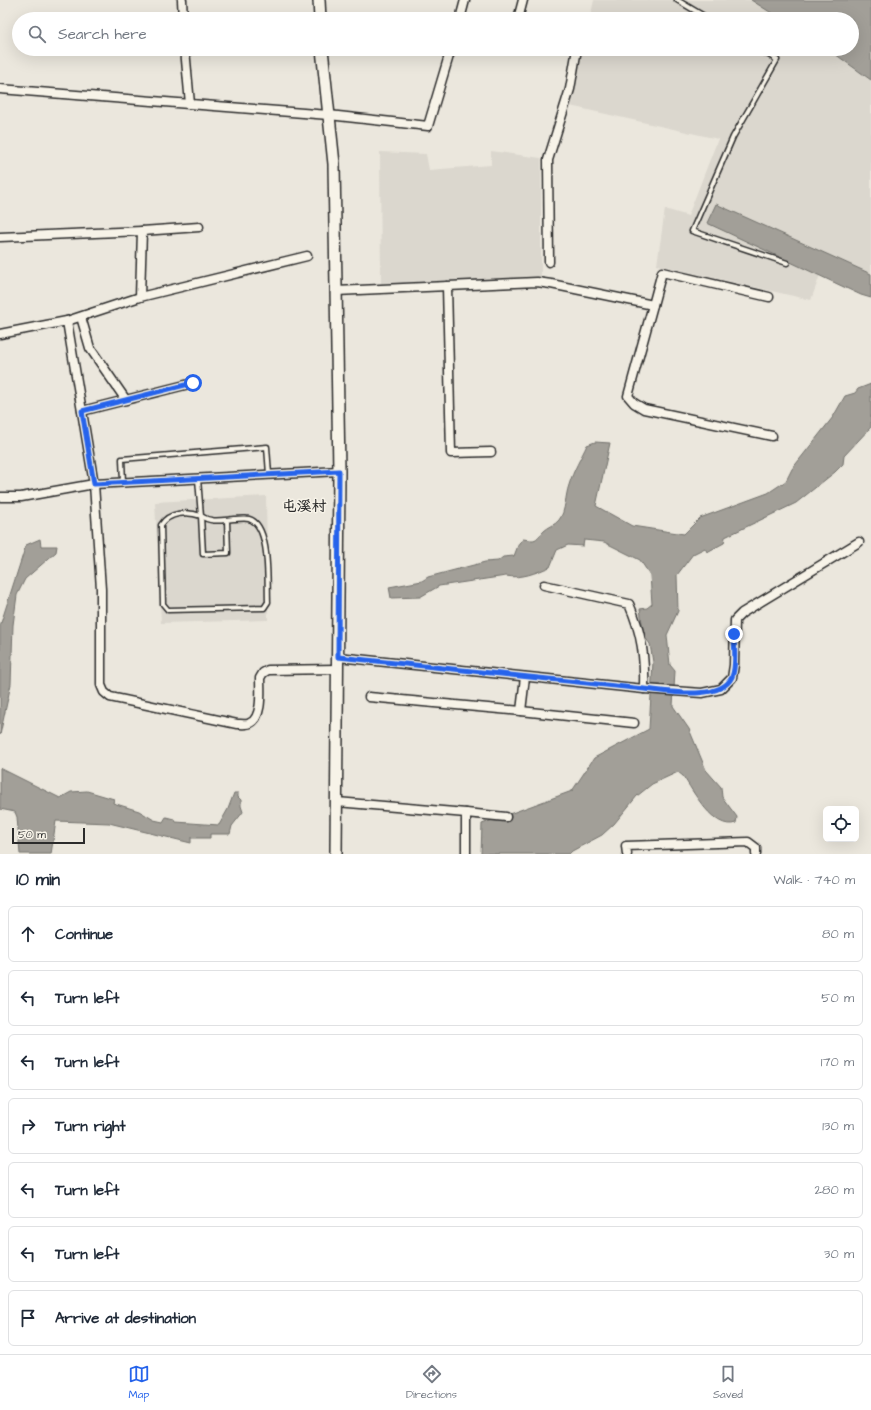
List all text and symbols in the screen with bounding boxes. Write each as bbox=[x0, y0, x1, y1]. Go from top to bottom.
search box bbox=[12, 12, 859, 56]
icon: search bbox=[26, 23, 48, 45]
text: Search here bbox=[58, 24, 147, 45]
route start bbox=[184, 374, 202, 392]
district label: 屯溪村 bbox=[281, 496, 327, 517]
route end bbox=[725, 625, 743, 643]
map controls bbox=[823, 806, 859, 842]
button: locate bbox=[823, 806, 859, 842]
scale bar bbox=[12, 826, 85, 845]
text: 50 m bbox=[18, 827, 46, 842]
text: 10 min bbox=[16, 868, 60, 892]
text: Walk · 740 m bbox=[774, 871, 855, 889]
icon: ahead bbox=[17, 923, 39, 945]
text: Continue bbox=[55, 924, 113, 945]
text: 80 m bbox=[822, 925, 854, 943]
icon: left bbox=[17, 987, 39, 1009]
text: Turn left bbox=[55, 988, 119, 1009]
text: 50 m bbox=[821, 989, 854, 1007]
icon: left bbox=[17, 1051, 39, 1073]
text: Turn left bbox=[55, 1052, 119, 1073]
text: 170 m bbox=[821, 1053, 854, 1071]
icon: right bbox=[17, 1115, 39, 1137]
text: Turn right bbox=[55, 1116, 126, 1137]
text: 130 m bbox=[822, 1117, 854, 1135]
icon: left bbox=[17, 1179, 39, 1201]
text: Turn left bbox=[55, 1180, 119, 1201]
text: 280 m bbox=[815, 1181, 854, 1199]
icon: left bbox=[17, 1243, 39, 1265]
text: Turn left bbox=[55, 1244, 119, 1265]
text: 30 m bbox=[824, 1245, 854, 1263]
icon: arrive bbox=[17, 1307, 39, 1329]
text: Arrive at destination bbox=[55, 1308, 196, 1329]
tab: Map bbox=[128, 1363, 150, 1402]
tab: Directions bbox=[406, 1363, 457, 1402]
tab: Saved bbox=[713, 1363, 743, 1402]

